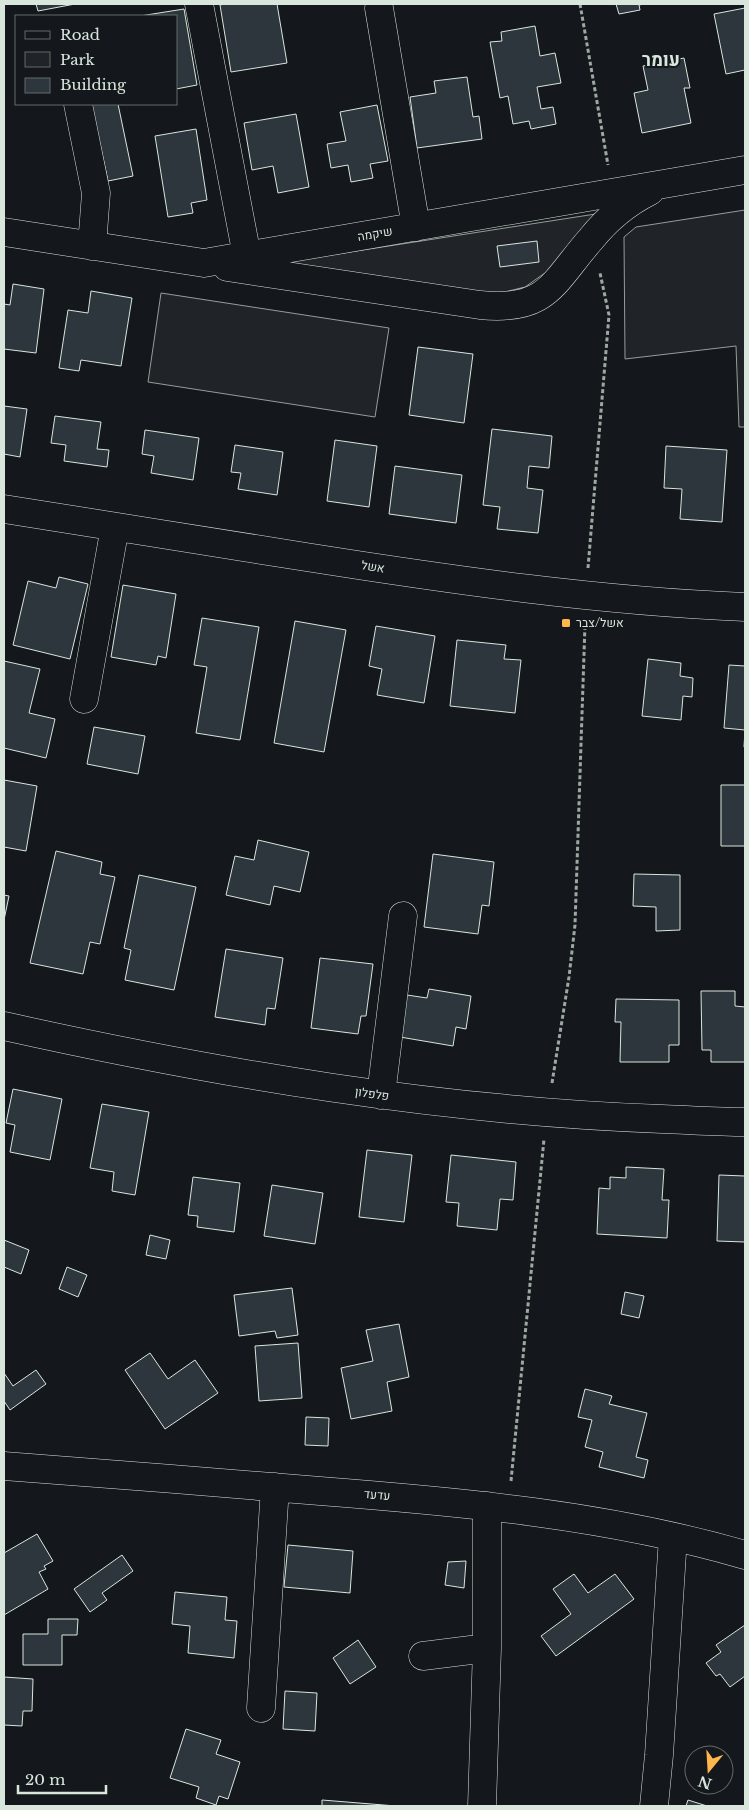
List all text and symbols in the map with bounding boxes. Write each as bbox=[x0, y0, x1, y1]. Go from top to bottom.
legend bbox=[15, 15, 178, 105]
text: Road bbox=[60, 25, 100, 44]
district label: עומר bbox=[642, 49, 680, 71]
text: Park bbox=[60, 50, 96, 69]
text: Building bbox=[60, 75, 127, 94]
street label: שיקמה bbox=[356, 223, 394, 244]
street label: אשל bbox=[360, 557, 386, 576]
place label: אשל/צבר bbox=[576, 615, 624, 630]
marker: אשל/צבר bbox=[560, 617, 572, 629]
street label: פלפלון bbox=[354, 1084, 390, 1103]
street label: עדעד bbox=[363, 1486, 391, 1503]
north arrow bbox=[684, 1745, 734, 1795]
scale bar bbox=[18, 1762, 105, 1794]
text: 20 m bbox=[25, 1770, 65, 1789]
text: N bbox=[696, 1772, 714, 1793]

